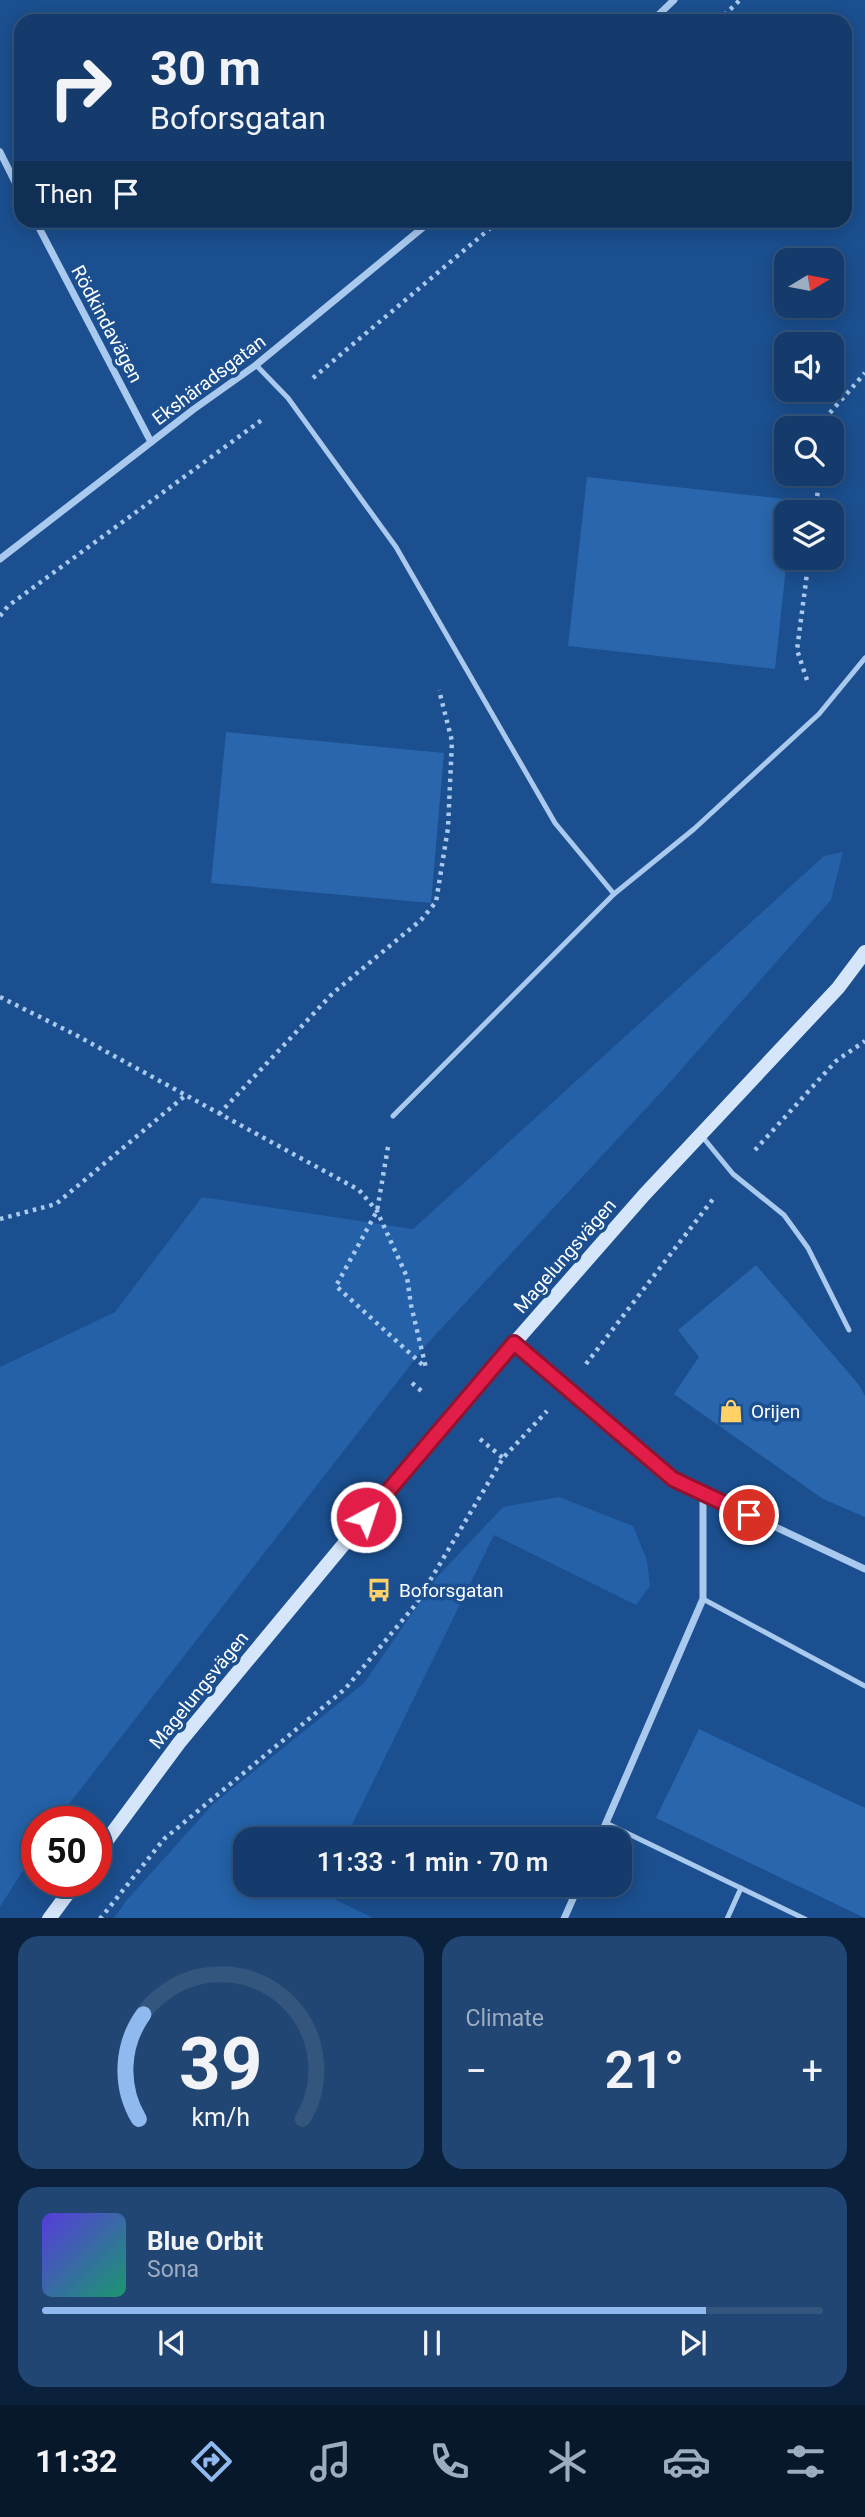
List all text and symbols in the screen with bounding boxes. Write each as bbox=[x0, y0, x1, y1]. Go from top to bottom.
text: 30 m bbox=[150, 40, 261, 97]
icon: right bbox=[35, 42, 126, 133]
text: Boforsgatan bbox=[150, 99, 326, 137]
icon: arrive bbox=[107, 175, 145, 213]
text: Then bbox=[35, 179, 93, 209]
north arrow bbox=[774, 248, 844, 318]
map controls bbox=[774, 248, 844, 570]
street label: Rödkindavägen bbox=[66, 261, 148, 387]
street label: Ekshäradsgatan bbox=[148, 330, 270, 430]
button: sound bbox=[774, 332, 844, 402]
button: search bbox=[774, 416, 844, 486]
button: layers bbox=[774, 500, 844, 570]
street label: Magelungsvägen bbox=[509, 1194, 621, 1318]
shop icon: Orijen bbox=[717, 1397, 745, 1425]
place label: Orijen bbox=[751, 1400, 800, 1423]
position arrow bbox=[329, 1480, 403, 1554]
pin bbox=[719, 1485, 779, 1545]
icon: arrive bbox=[730, 1496, 768, 1534]
bus stop icon: Boforsgatan bbox=[365, 1576, 393, 1604]
place label: Boforsgatan bbox=[399, 1579, 503, 1602]
street label: Magelungsvägen bbox=[145, 1627, 253, 1753]
speed limit sign: 50 bbox=[21, 1806, 112, 1897]
text: 11:33 · 1 min · 70 m bbox=[317, 1847, 548, 1877]
text: Climate bbox=[466, 2005, 544, 2032]
text: 39 bbox=[179, 2021, 263, 2107]
text: 21° bbox=[605, 2040, 684, 2101]
text: − bbox=[466, 2049, 487, 2093]
text: + bbox=[801, 2049, 823, 2093]
text: km/h bbox=[191, 2102, 250, 2131]
text: Blue Orbit bbox=[147, 2226, 263, 2256]
text: Sona bbox=[147, 2256, 199, 2283]
icon: previous bbox=[153, 2324, 191, 2362]
icon: pause bbox=[413, 2324, 451, 2362]
icon: next bbox=[674, 2324, 712, 2362]
icon: directions bbox=[187, 2437, 236, 2486]
icon: music bbox=[306, 2437, 355, 2486]
icon: phone bbox=[425, 2437, 474, 2486]
icon: climate bbox=[543, 2437, 592, 2486]
icon: car bbox=[662, 2437, 711, 2486]
icon: filters bbox=[781, 2437, 830, 2486]
text: 11:32 bbox=[35, 2442, 117, 2480]

